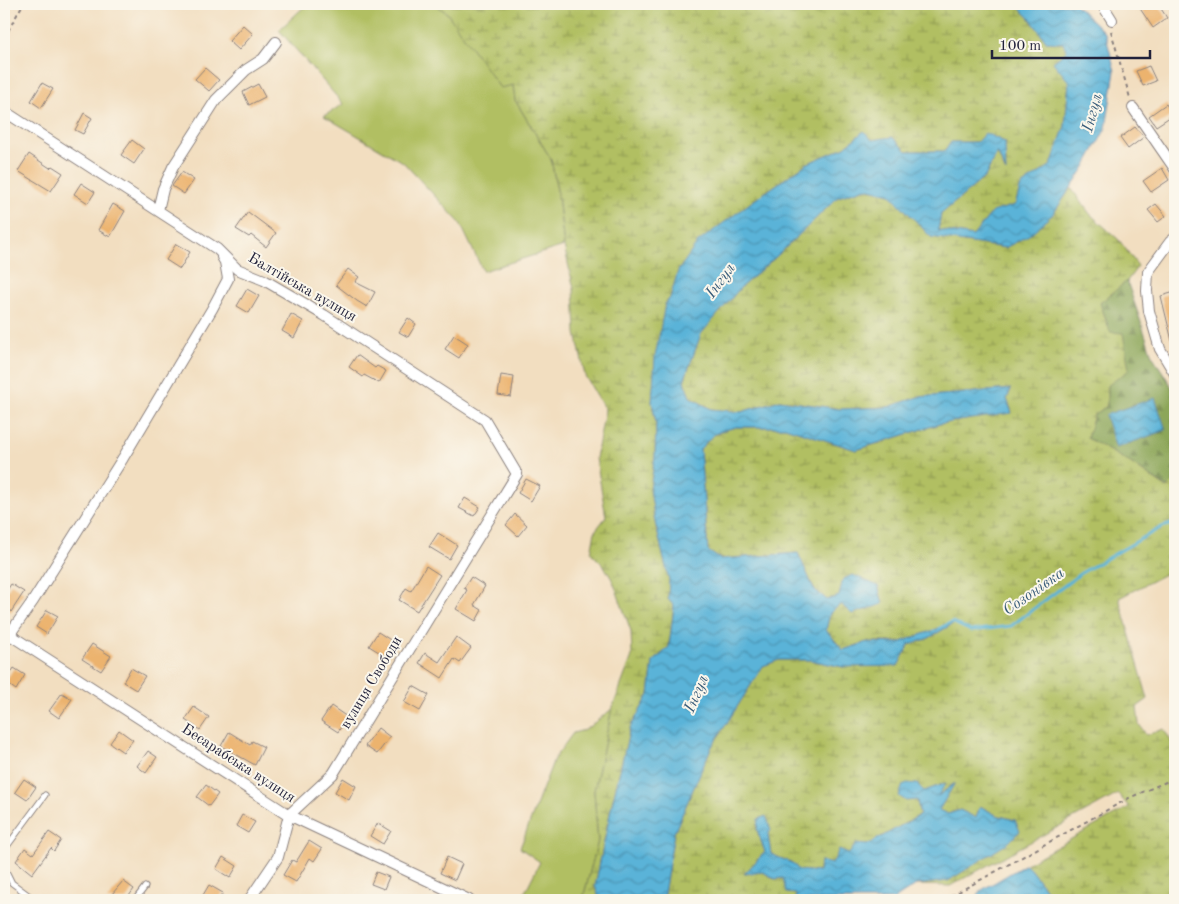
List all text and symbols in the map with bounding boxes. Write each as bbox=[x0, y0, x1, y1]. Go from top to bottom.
scale bar bbox=[992, 28, 1149, 60]
text: 100 m bbox=[999, 39, 1041, 54]
water label: Інгул bbox=[1080, 92, 1106, 135]
street label: Балтійська вулиця bbox=[245, 251, 359, 325]
water label: Інгул bbox=[703, 261, 739, 302]
water label: Созонівка bbox=[1000, 565, 1068, 619]
street label: вулиця Свободи bbox=[339, 634, 405, 732]
water label: Інгул bbox=[682, 673, 712, 716]
street label: Бесарабська вулиця bbox=[179, 722, 298, 806]

